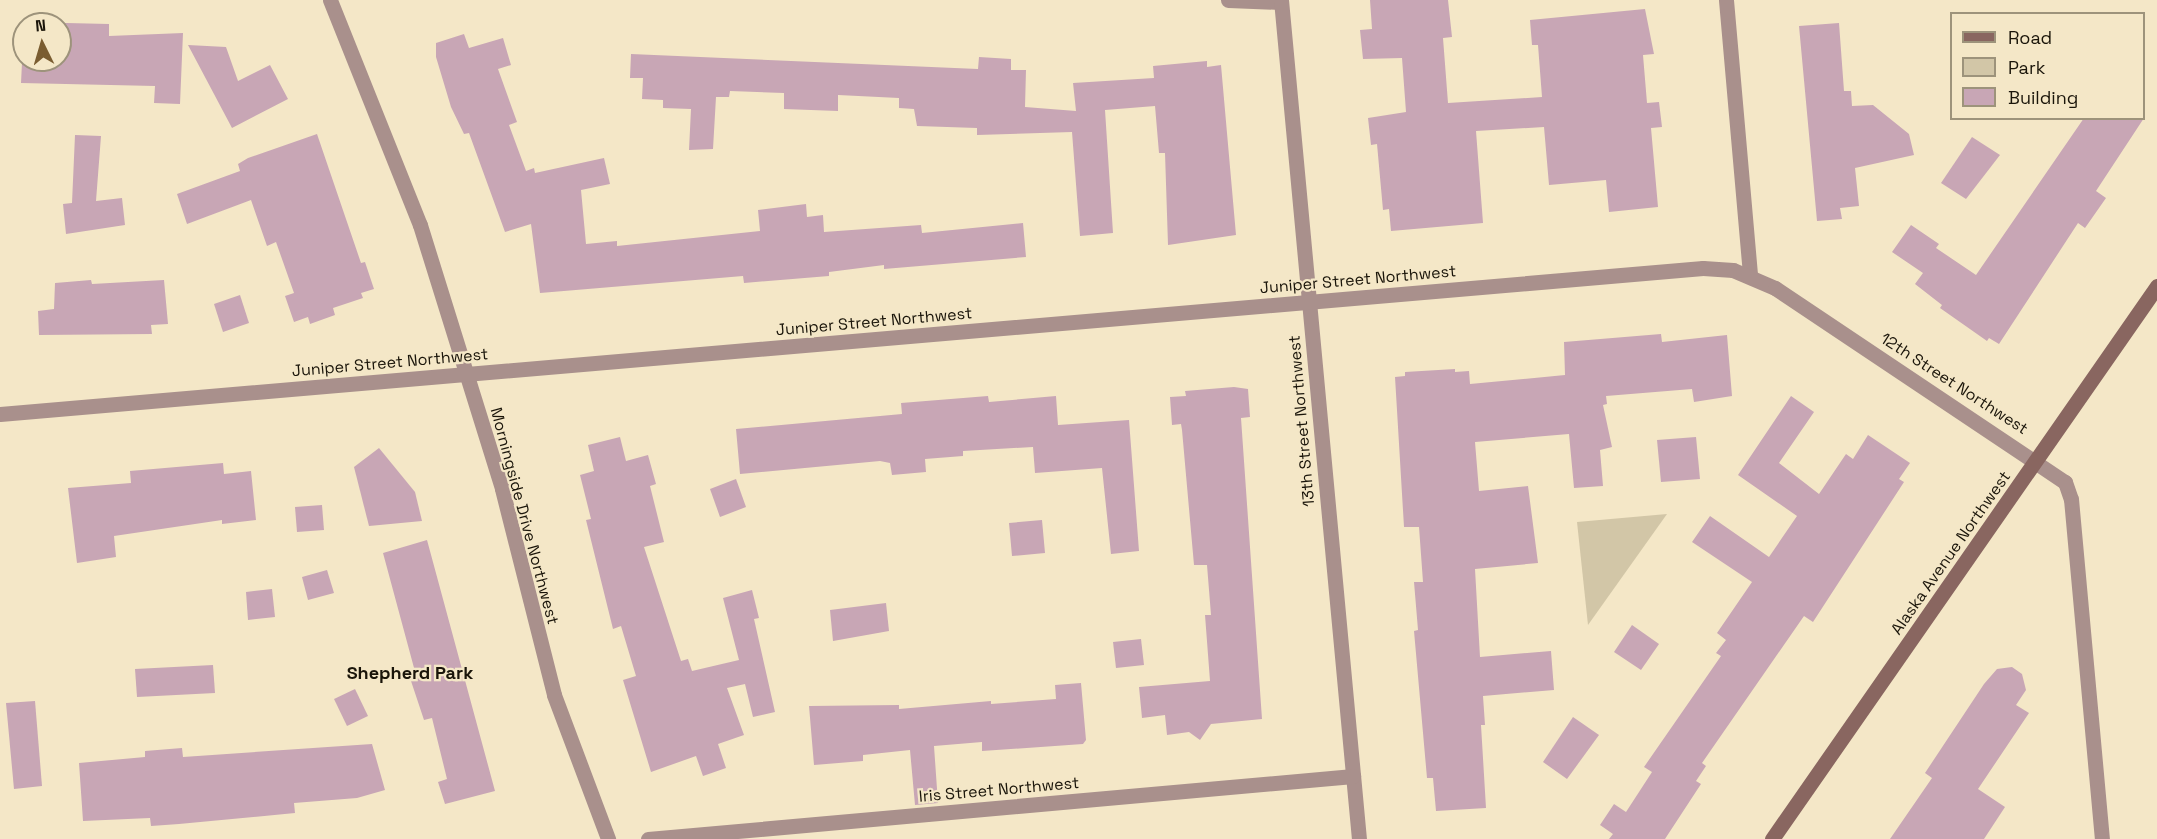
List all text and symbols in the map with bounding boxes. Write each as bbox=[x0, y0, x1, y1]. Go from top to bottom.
north arrow bbox=[12, 12, 72, 72]
legend bbox=[1950, 12, 2145, 120]
text: N bbox=[34, 15, 47, 36]
text: Road bbox=[2008, 26, 2052, 49]
text: Park bbox=[2008, 56, 2045, 79]
text: Building bbox=[2008, 86, 2078, 109]
street label: Juniper Street Northwest bbox=[1259, 262, 1457, 298]
street label: Juniper Street Northwest bbox=[775, 304, 973, 340]
street label: 12th Street Northwest bbox=[1877, 329, 2031, 439]
street label: 13th Street Northwest bbox=[1285, 334, 1319, 508]
street label: Juniper Street Northwest bbox=[291, 345, 489, 381]
street label: Morningside Drive Northwest bbox=[486, 406, 562, 626]
street label: Alaska Avenue Northwest bbox=[1887, 468, 2015, 638]
district label: Shepherd Park bbox=[347, 662, 473, 684]
street label: Iris Street Northwest bbox=[918, 773, 1080, 807]

